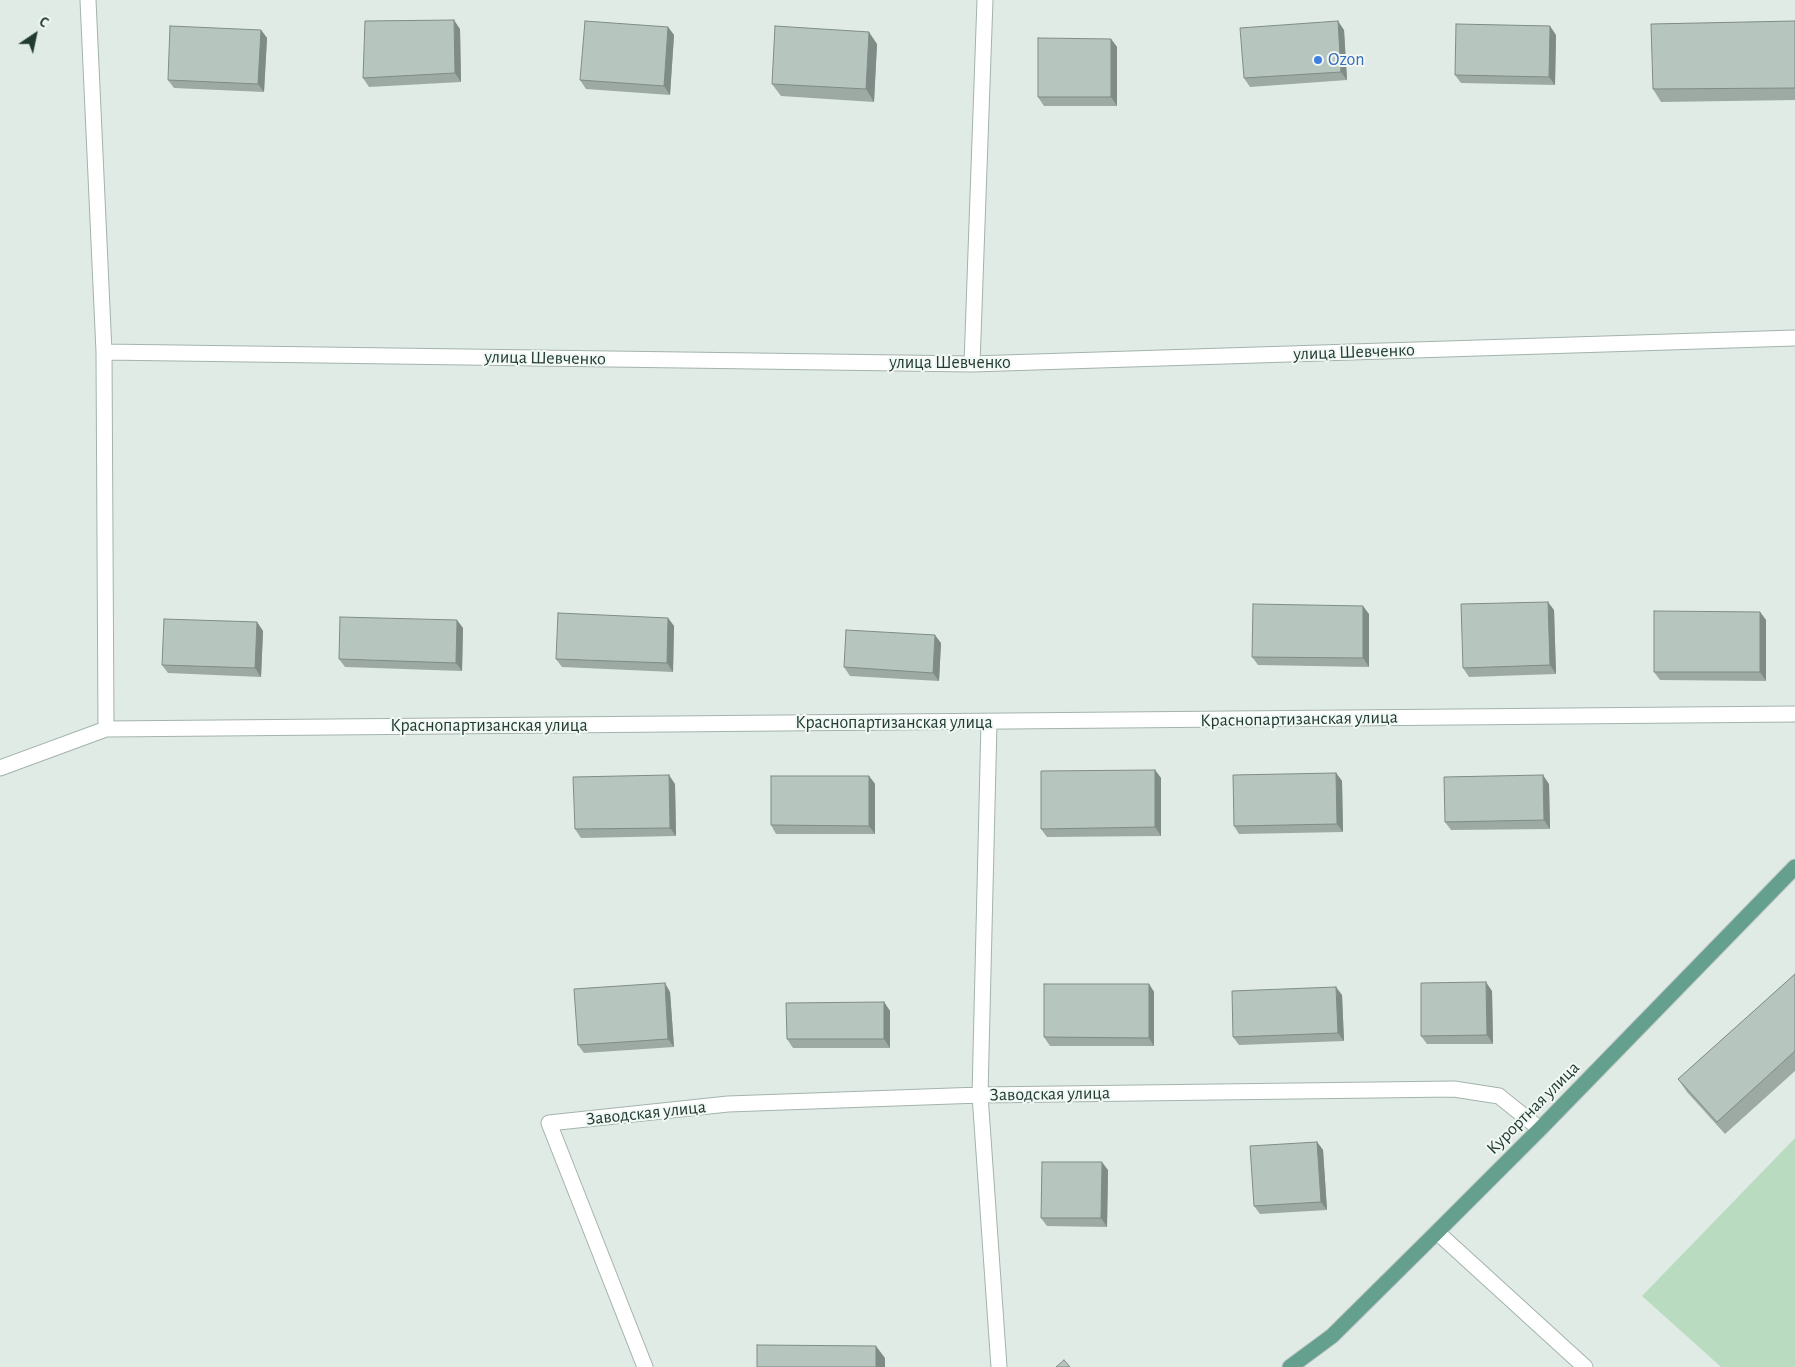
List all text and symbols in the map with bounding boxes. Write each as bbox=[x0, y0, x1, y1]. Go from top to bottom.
north arrow bbox=[10, 10, 60, 60]
text: С bbox=[36, 15, 51, 31]
place label: Ozon bbox=[1328, 49, 1365, 71]
marker: Ozon bbox=[1312, 54, 1324, 66]
street label: улица Шевченко bbox=[1293, 339, 1415, 365]
street label: улица Шевченко bbox=[484, 346, 606, 370]
street label: улица Шевченко bbox=[889, 352, 1011, 374]
street label: Краснопартизанская улица bbox=[1200, 706, 1398, 732]
street label: Краснопартизанская улица bbox=[795, 712, 993, 734]
street label: Краснопартизанская улица bbox=[390, 715, 588, 737]
street label: Курортная улица bbox=[1482, 1057, 1584, 1159]
street label: Заводская улица bbox=[990, 1082, 1110, 1106]
street label: Заводская улица bbox=[585, 1096, 707, 1130]

